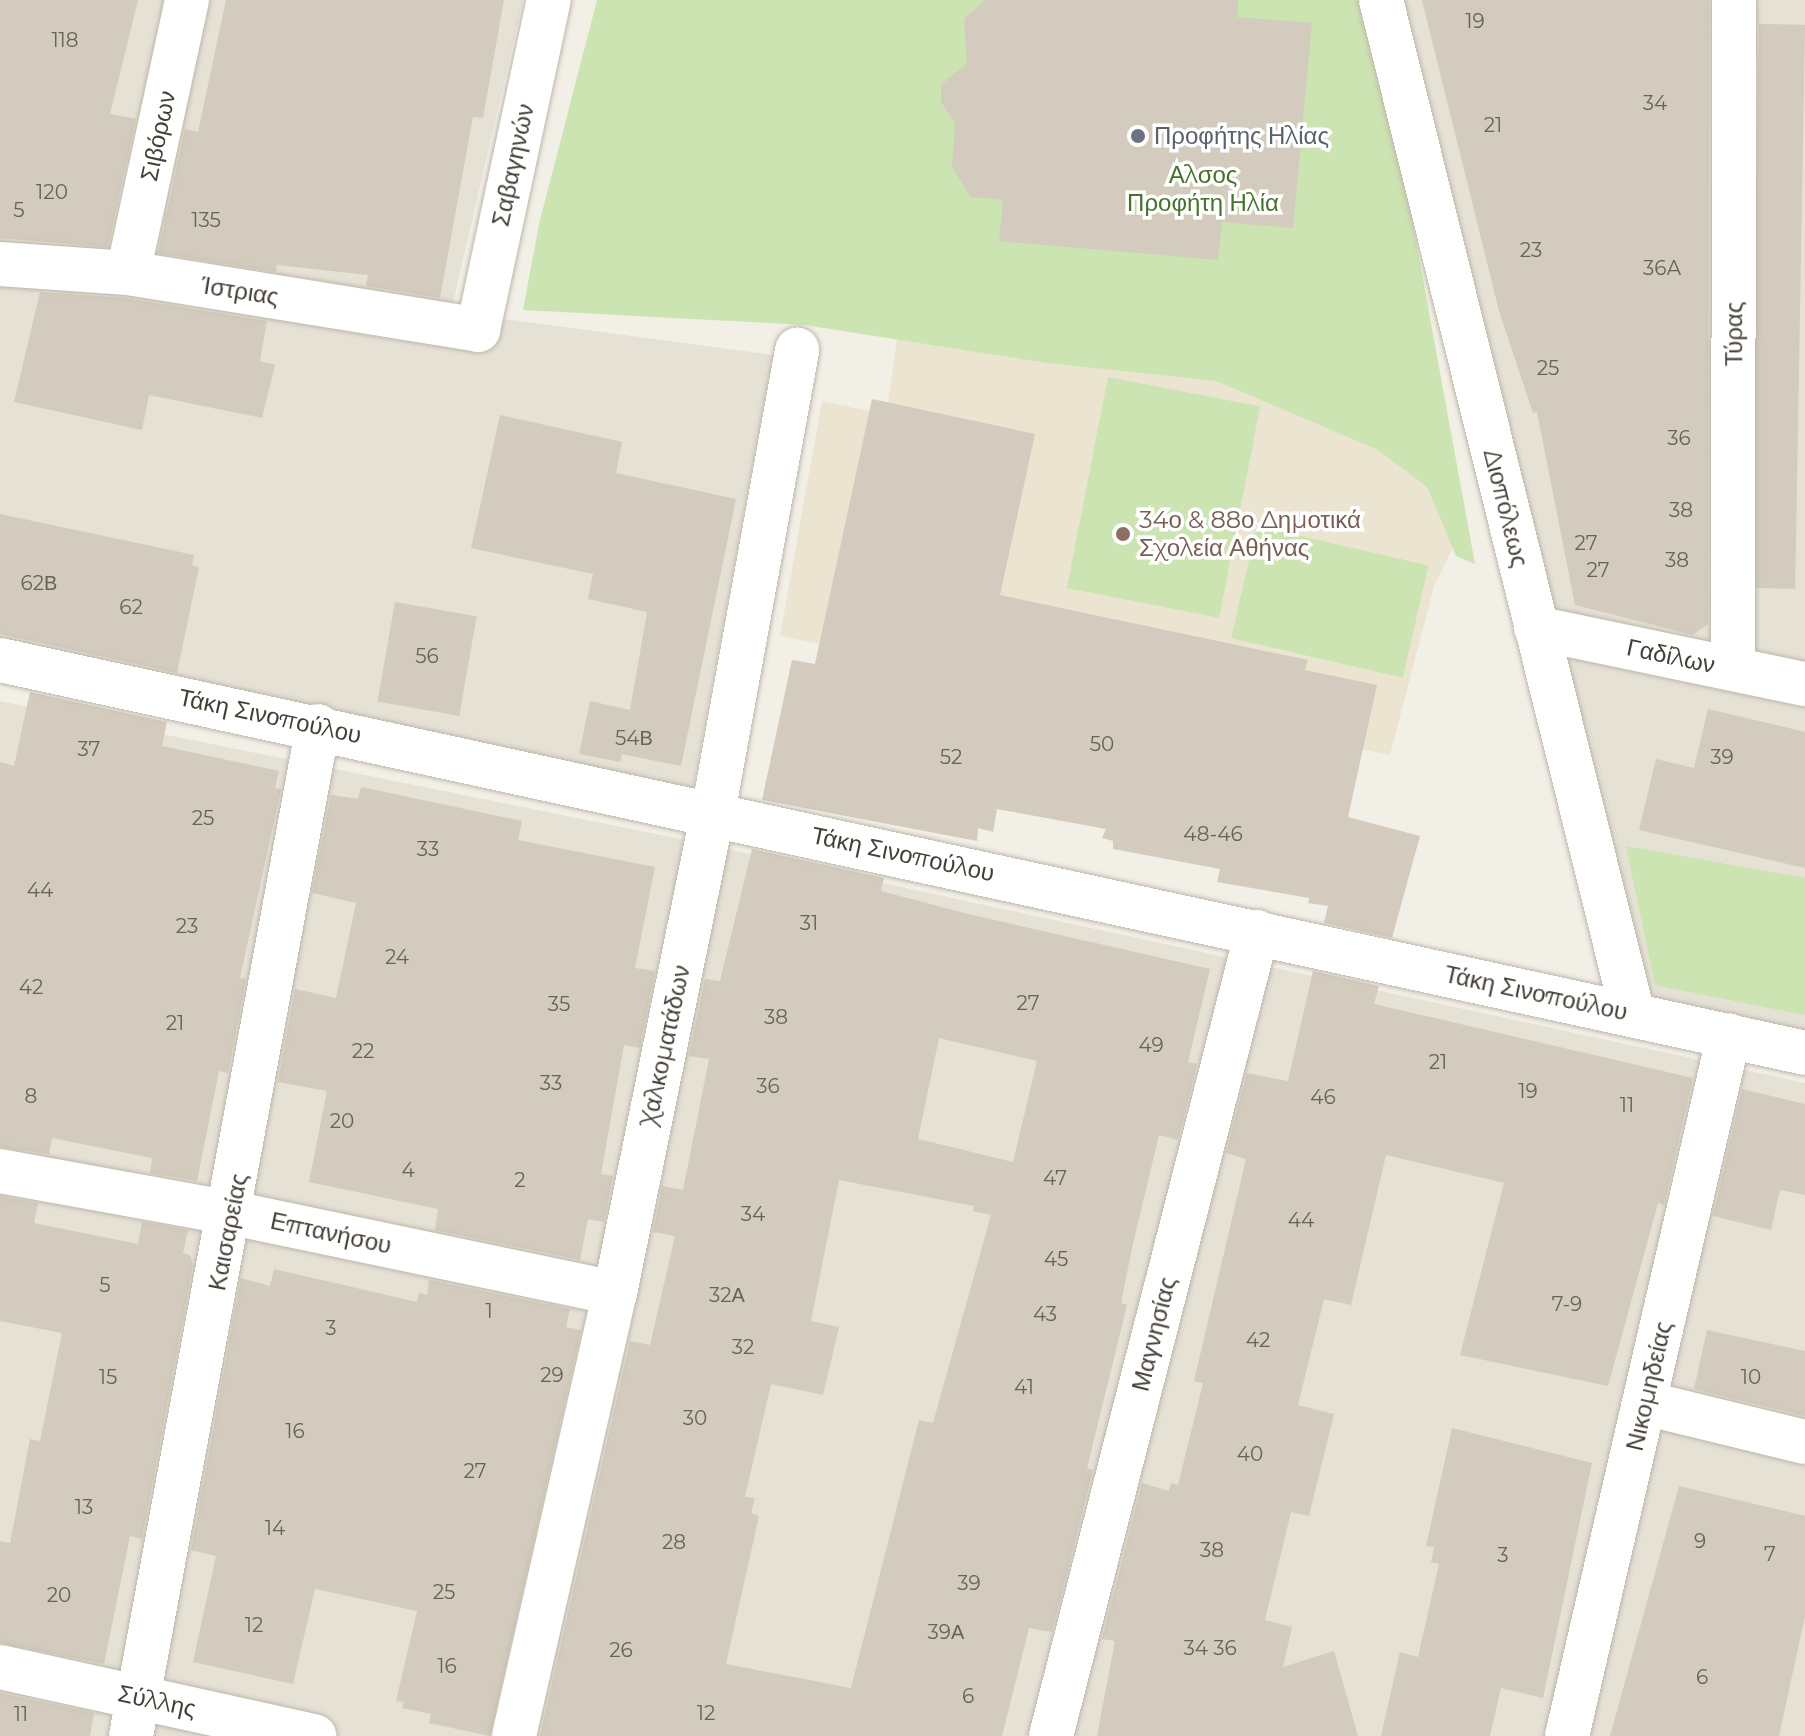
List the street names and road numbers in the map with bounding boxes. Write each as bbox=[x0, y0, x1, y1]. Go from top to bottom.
street label: Σιβόρων bbox=[134, 88, 182, 184]
street label: Σαβαγηνών bbox=[486, 101, 540, 229]
street label: Ίστριας bbox=[199, 271, 281, 311]
street label: Τύρας bbox=[1720, 302, 1748, 366]
street label: Διοπόλεως bbox=[1477, 446, 1535, 570]
street label: Γαδίλων bbox=[1624, 633, 1718, 679]
street label: Τάκη Σινοπούλου bbox=[176, 683, 364, 749]
street label: Τάκη Σινοπούλου bbox=[809, 821, 997, 887]
street label: Τάκη Σινοπούλου bbox=[1442, 960, 1630, 1026]
street label: Χαλκοματάδων bbox=[634, 962, 696, 1128]
street label: Καισαρείας bbox=[203, 1171, 253, 1293]
street label: Επτανήσου bbox=[268, 1206, 394, 1260]
street label: Μαγνησίας bbox=[1126, 1274, 1182, 1394]
street label: Νικομηδείας bbox=[1620, 1318, 1678, 1454]
street label: Σύλλης bbox=[115, 1679, 199, 1723]

